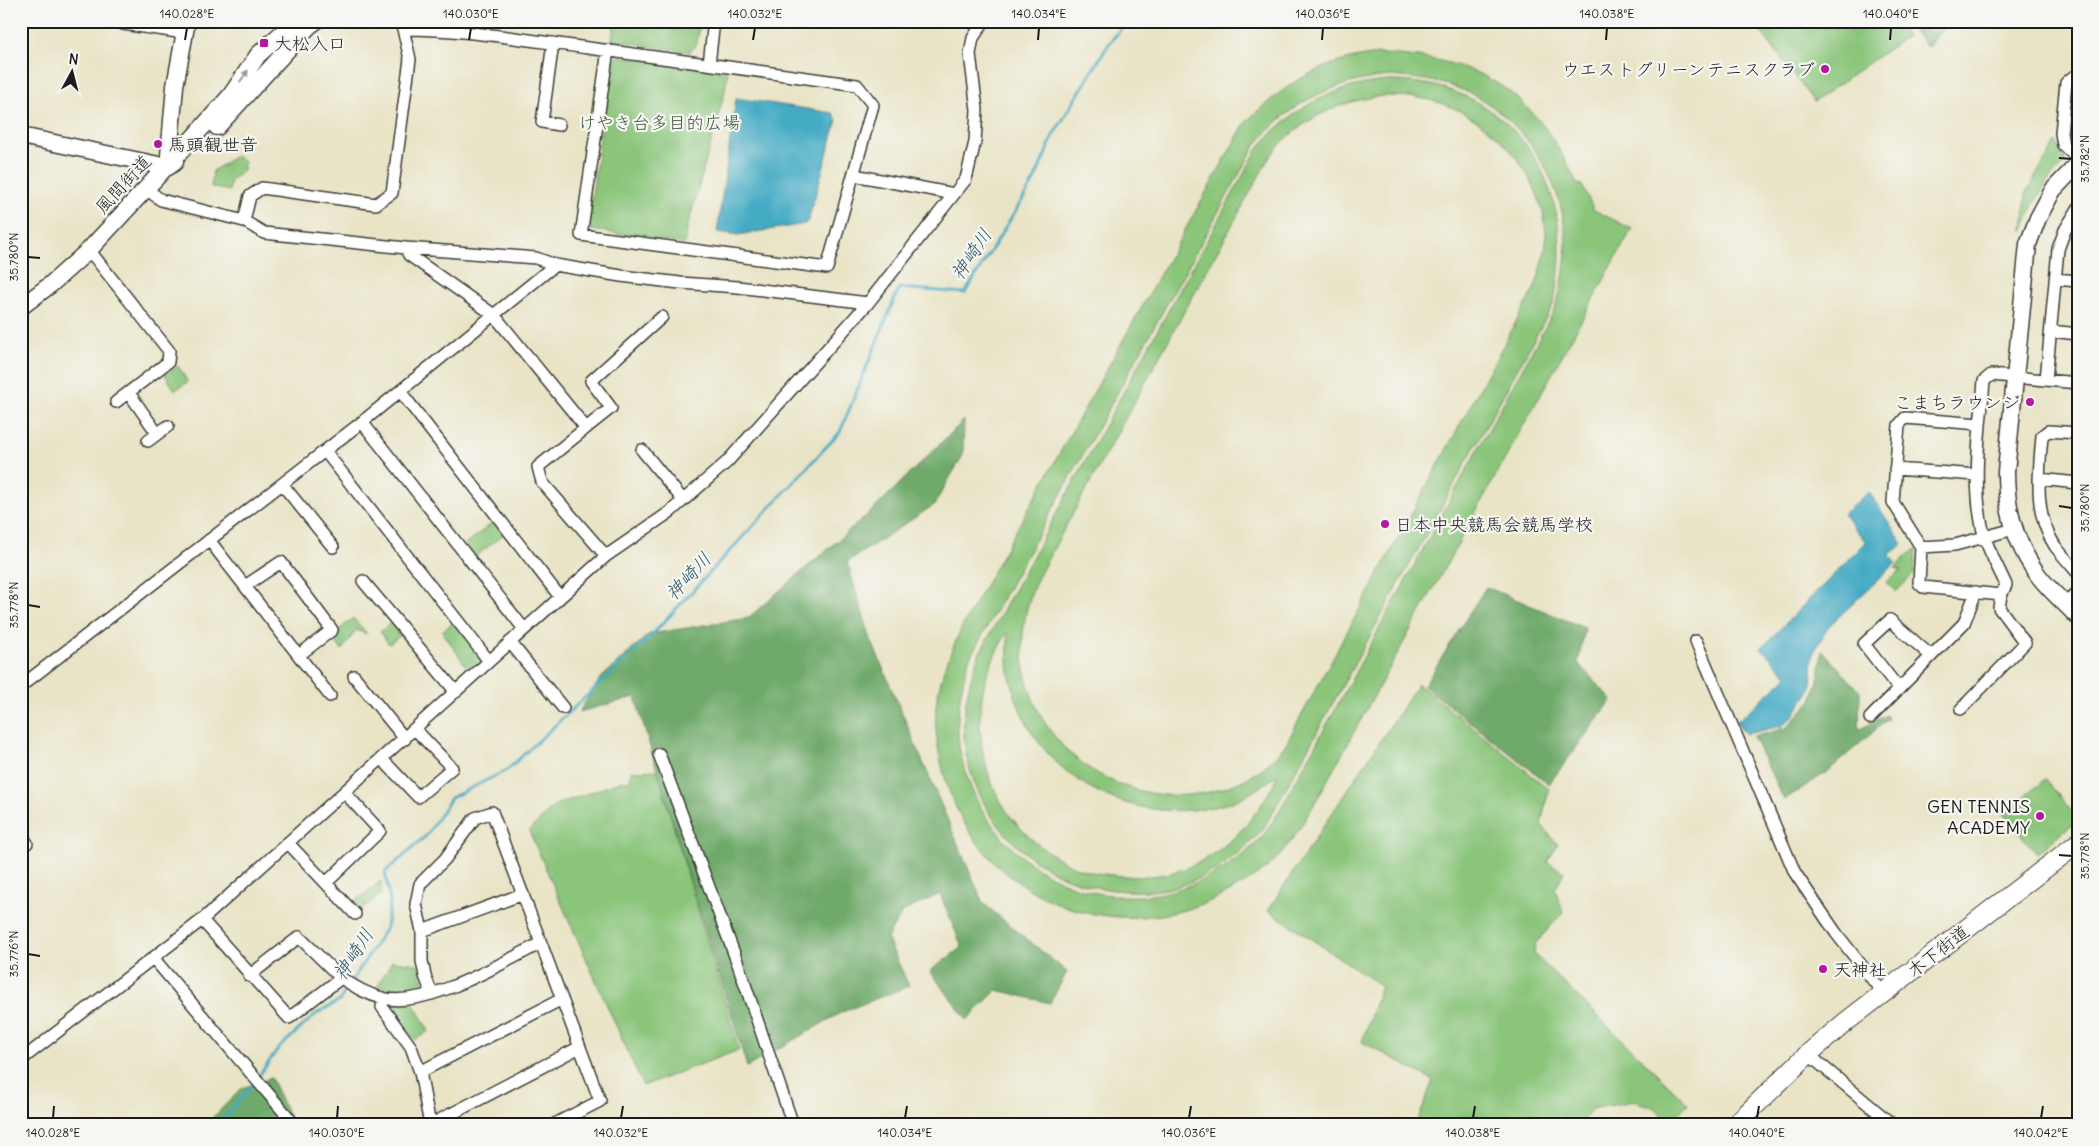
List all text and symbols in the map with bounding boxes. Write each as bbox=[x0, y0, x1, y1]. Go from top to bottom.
text: 140.028°E bbox=[160, 6, 214, 21]
text: 140.030°E bbox=[443, 6, 499, 21]
text: 140.032°E bbox=[728, 6, 782, 21]
text: 140.034°E bbox=[1012, 6, 1066, 21]
text: 140.036°E bbox=[1296, 6, 1350, 21]
text: 140.038°E bbox=[1580, 6, 1634, 21]
text: 140.040°E bbox=[1863, 6, 1919, 21]
place label: 大松入口 bbox=[274, 32, 346, 55]
marker: 大松入口 bbox=[258, 37, 270, 49]
north arrow bbox=[48, 48, 98, 98]
text: N bbox=[68, 50, 79, 69]
place label: ウエストグリーンテニスクラブ bbox=[1561, 58, 1815, 81]
marker: ウエストグリーンテニスクラブ bbox=[1819, 63, 1831, 75]
one-way arrow bbox=[239, 69, 249, 82]
park label: けやき台多目的広場 bbox=[578, 111, 740, 134]
place label: 馬頭観世音 bbox=[168, 133, 258, 156]
text: 35.782°N bbox=[2077, 135, 2092, 183]
marker: 馬頭観世音 bbox=[152, 138, 164, 150]
street label: 風間街道 bbox=[90, 150, 156, 218]
water label: 神崎川 bbox=[945, 224, 997, 284]
text: 35.780°N bbox=[6, 232, 21, 282]
place label: こまちラウンジ bbox=[1894, 391, 2020, 414]
marker: こまちラウンジ bbox=[2024, 396, 2036, 408]
text: 35.780°N bbox=[2077, 483, 2092, 533]
place label: 日本中央競馬会競馬学校 bbox=[1395, 513, 1593, 536]
marker: 日本中央競馬会競馬学校 bbox=[1379, 518, 1391, 530]
water label: 神崎川 bbox=[660, 547, 716, 605]
text: 35.778°N bbox=[6, 581, 21, 629]
place label: GEN TENNIS ACADEMY bbox=[1927, 795, 2030, 839]
marker: GEN TENNIS ACADEMY bbox=[2034, 810, 2046, 822]
text: 35.778°N bbox=[2077, 832, 2092, 880]
street label: 木下街道 bbox=[1903, 920, 1973, 982]
water label: 神崎川 bbox=[327, 924, 379, 984]
text: 35.776°N bbox=[6, 930, 21, 978]
place label: 天神社 bbox=[1833, 958, 1887, 981]
marker: 天神社 bbox=[1817, 963, 1829, 975]
text: 140.028°E bbox=[26, 1125, 80, 1140]
text: 140.030°E bbox=[309, 1125, 365, 1140]
text: 140.032°E bbox=[594, 1125, 648, 1140]
text: 140.034°E bbox=[878, 1125, 932, 1140]
text: 140.036°E bbox=[1162, 1125, 1216, 1140]
text: 140.038°E bbox=[1446, 1125, 1500, 1140]
text: 140.040°E bbox=[1729, 1125, 1785, 1140]
text: 140.042°E bbox=[2014, 1125, 2068, 1140]

